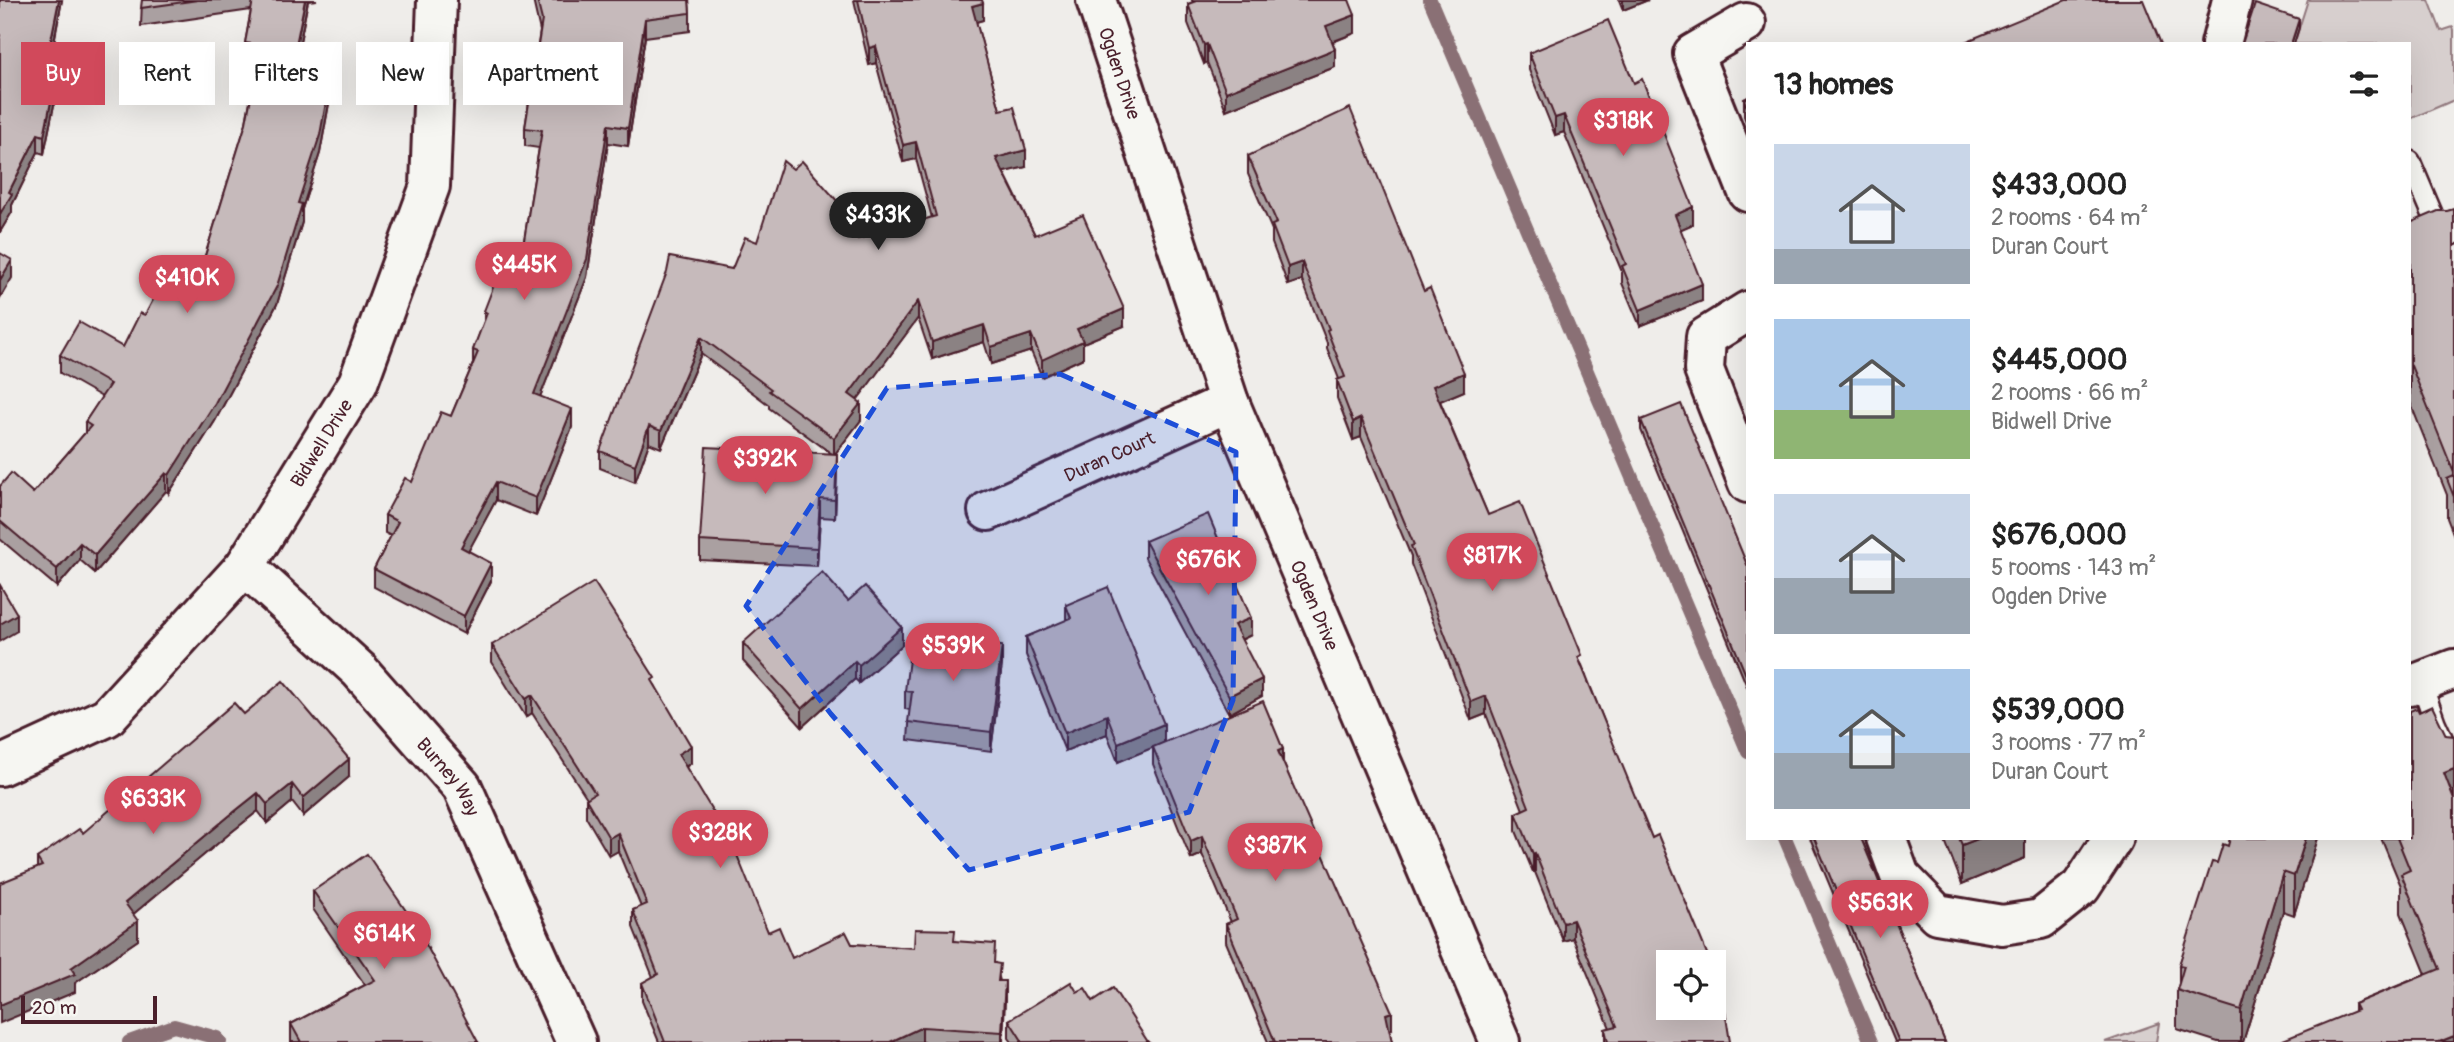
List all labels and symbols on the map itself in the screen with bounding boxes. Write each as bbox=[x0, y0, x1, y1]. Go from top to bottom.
street label: Ogden Drive bbox=[1093, 24, 1146, 123]
pin: $318K bbox=[1574, 99, 1672, 158]
pin: $433K bbox=[829, 192, 927, 252]
pin: $445K bbox=[475, 243, 573, 302]
pin: $410K bbox=[138, 256, 236, 315]
street label: Bidwell Drive bbox=[286, 394, 359, 492]
street label: Duran Court bbox=[1060, 426, 1159, 488]
pin: $392K bbox=[716, 436, 814, 496]
pin: $817K bbox=[1443, 534, 1541, 593]
pin: $676K bbox=[1159, 538, 1257, 597]
street label: Ogden Drive bbox=[1284, 557, 1344, 655]
pin: $539K bbox=[904, 624, 1002, 683]
street label: Burney Way bbox=[411, 733, 484, 820]
pin: $633K bbox=[104, 776, 202, 836]
pin: $328K bbox=[671, 810, 769, 870]
pin: $387K bbox=[1226, 824, 1324, 883]
pin: $563K bbox=[1831, 880, 1929, 940]
pin: $614K bbox=[335, 912, 433, 971]
scale bar bbox=[21, 993, 158, 1025]

